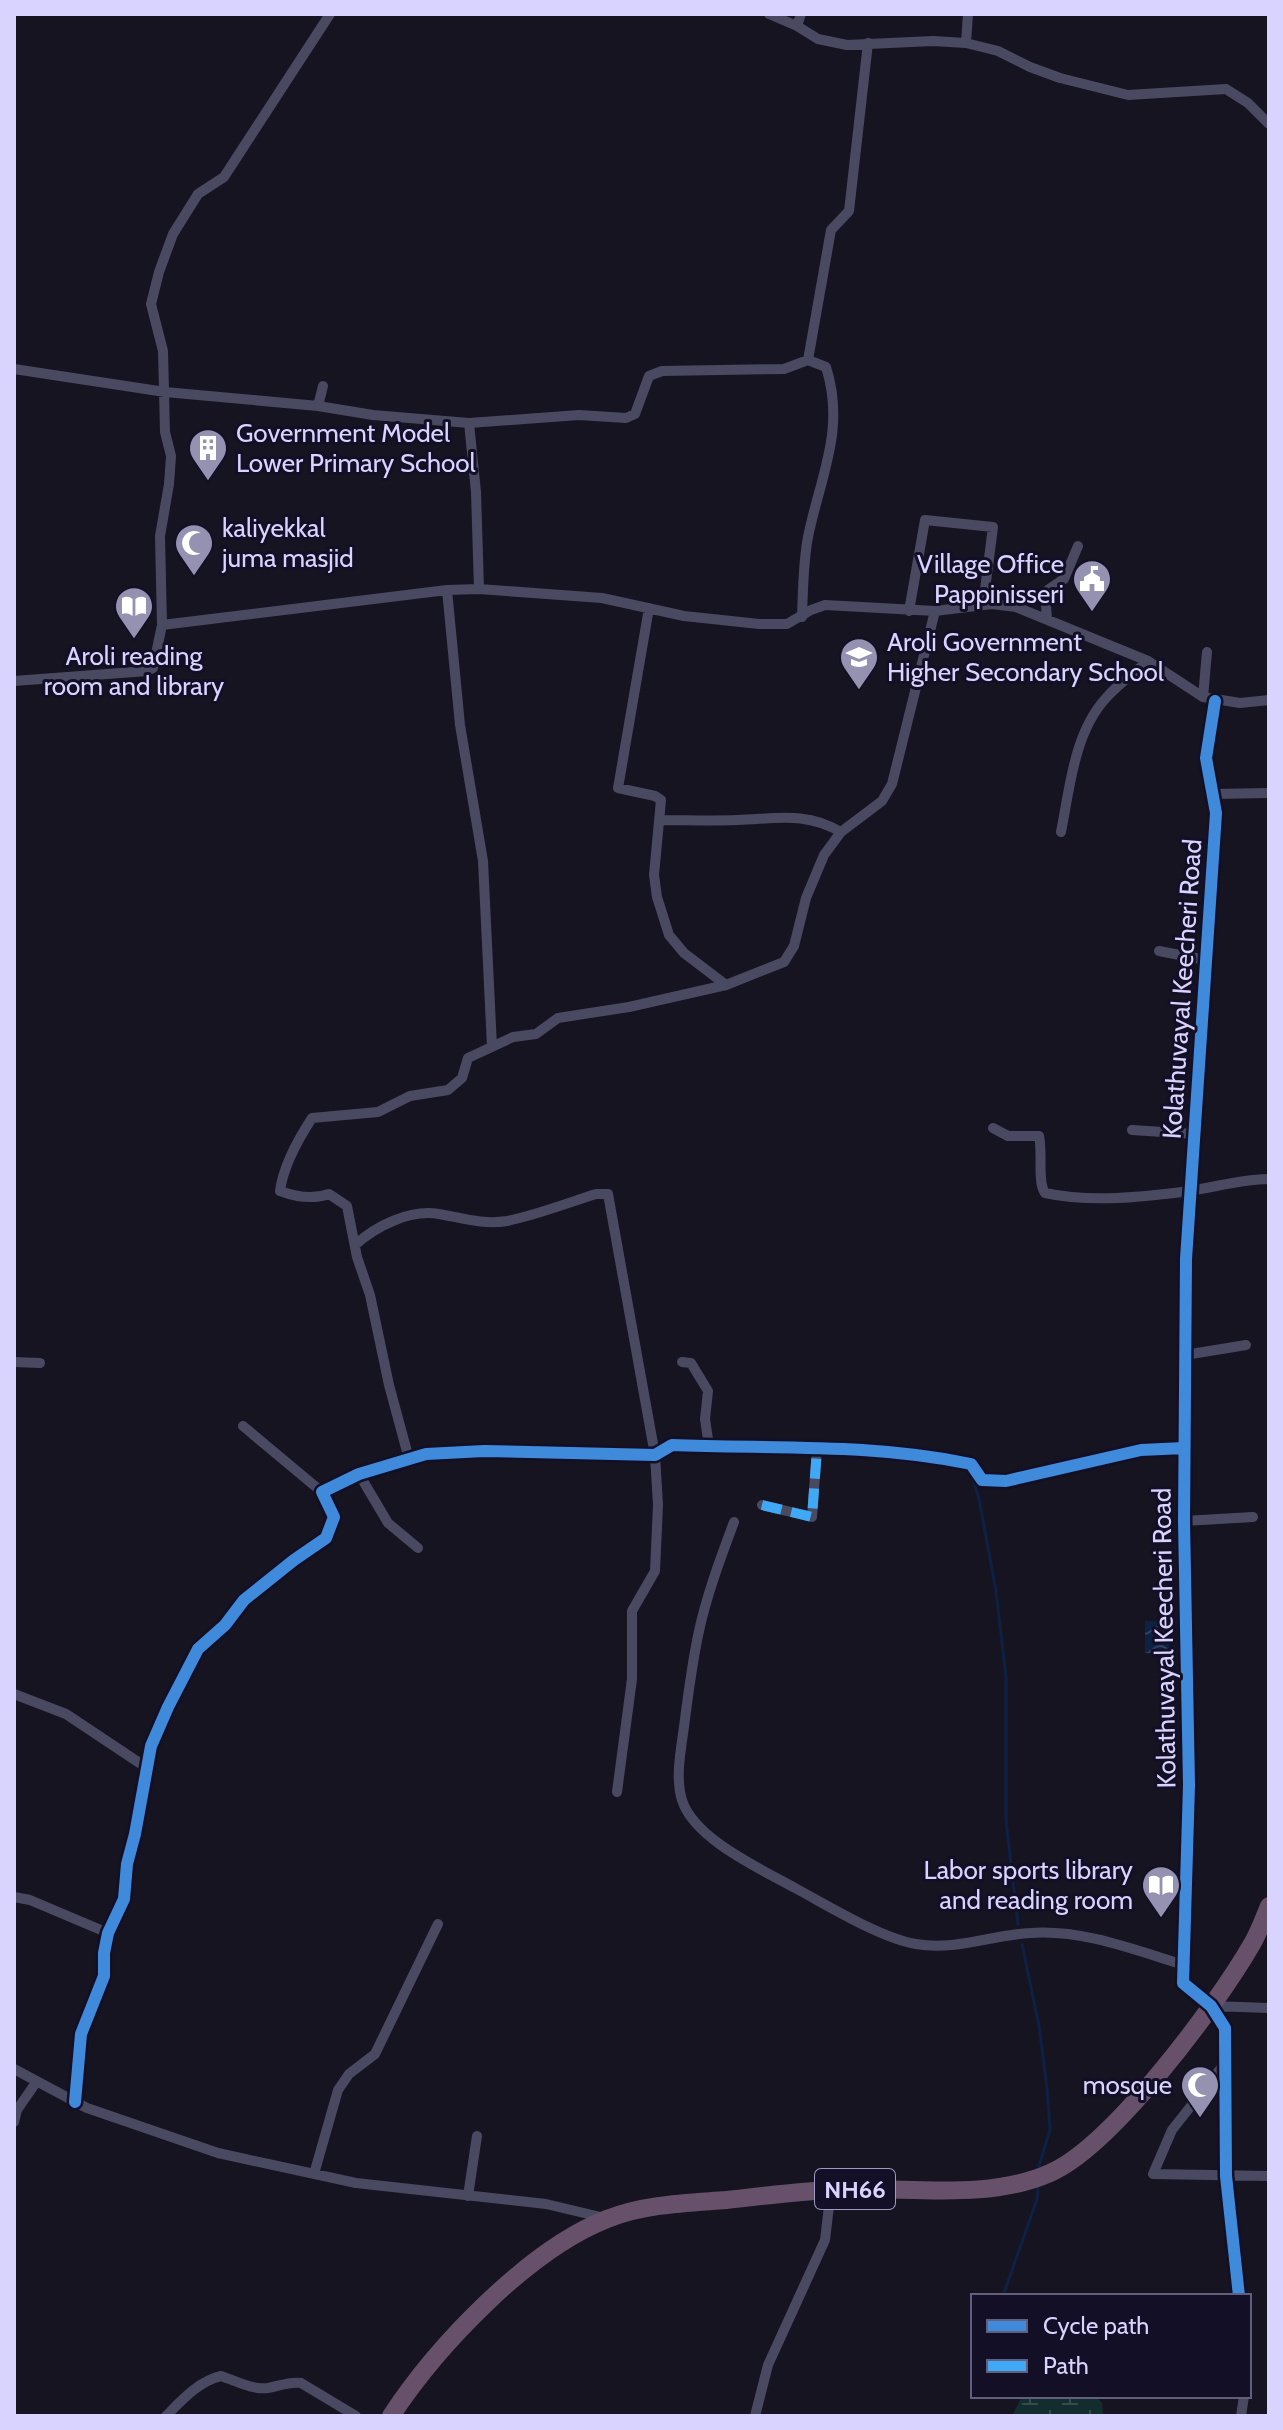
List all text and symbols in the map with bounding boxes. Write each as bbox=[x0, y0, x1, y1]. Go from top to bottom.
place label: Government Model Lower Primary School bbox=[236, 417, 476, 479]
building icon: Government Model Lower Primary School bbox=[187, 427, 229, 482]
place label: kaliyekkal juma masjid bbox=[221, 512, 354, 574]
mosque icon: kaliyekkal juma masjid bbox=[173, 522, 215, 577]
place label: Village Office Pappinisseri bbox=[917, 548, 1064, 610]
public building icon: Village Office Pappinisseri bbox=[1071, 558, 1113, 613]
library icon: Aroli reading room and library bbox=[113, 585, 155, 640]
place label: Aroli Government Higher Secondary School bbox=[887, 626, 1164, 688]
school or university icon: Aroli Government Higher Secondary School bbox=[838, 636, 880, 691]
place label: Aroli reading room and library bbox=[44, 640, 224, 702]
street label: Kolathuvayal Keecheri Road bbox=[1156, 838, 1208, 1140]
street label: Kolathuvayal Keecheri Road bbox=[1145, 1487, 1183, 1789]
place label: Labor sports library and reading room bbox=[924, 1854, 1133, 1916]
library icon: Labor sports library and reading room bbox=[1140, 1864, 1182, 1919]
mosque icon: mosque bbox=[1179, 2064, 1221, 2119]
place label: mosque bbox=[1083, 2069, 1172, 2101]
road number: NH66 bbox=[815, 2169, 895, 2209]
legend bbox=[971, 2294, 1251, 2398]
text: Cycle path bbox=[1043, 2311, 1149, 2340]
text: Path bbox=[1043, 2351, 1089, 2380]

